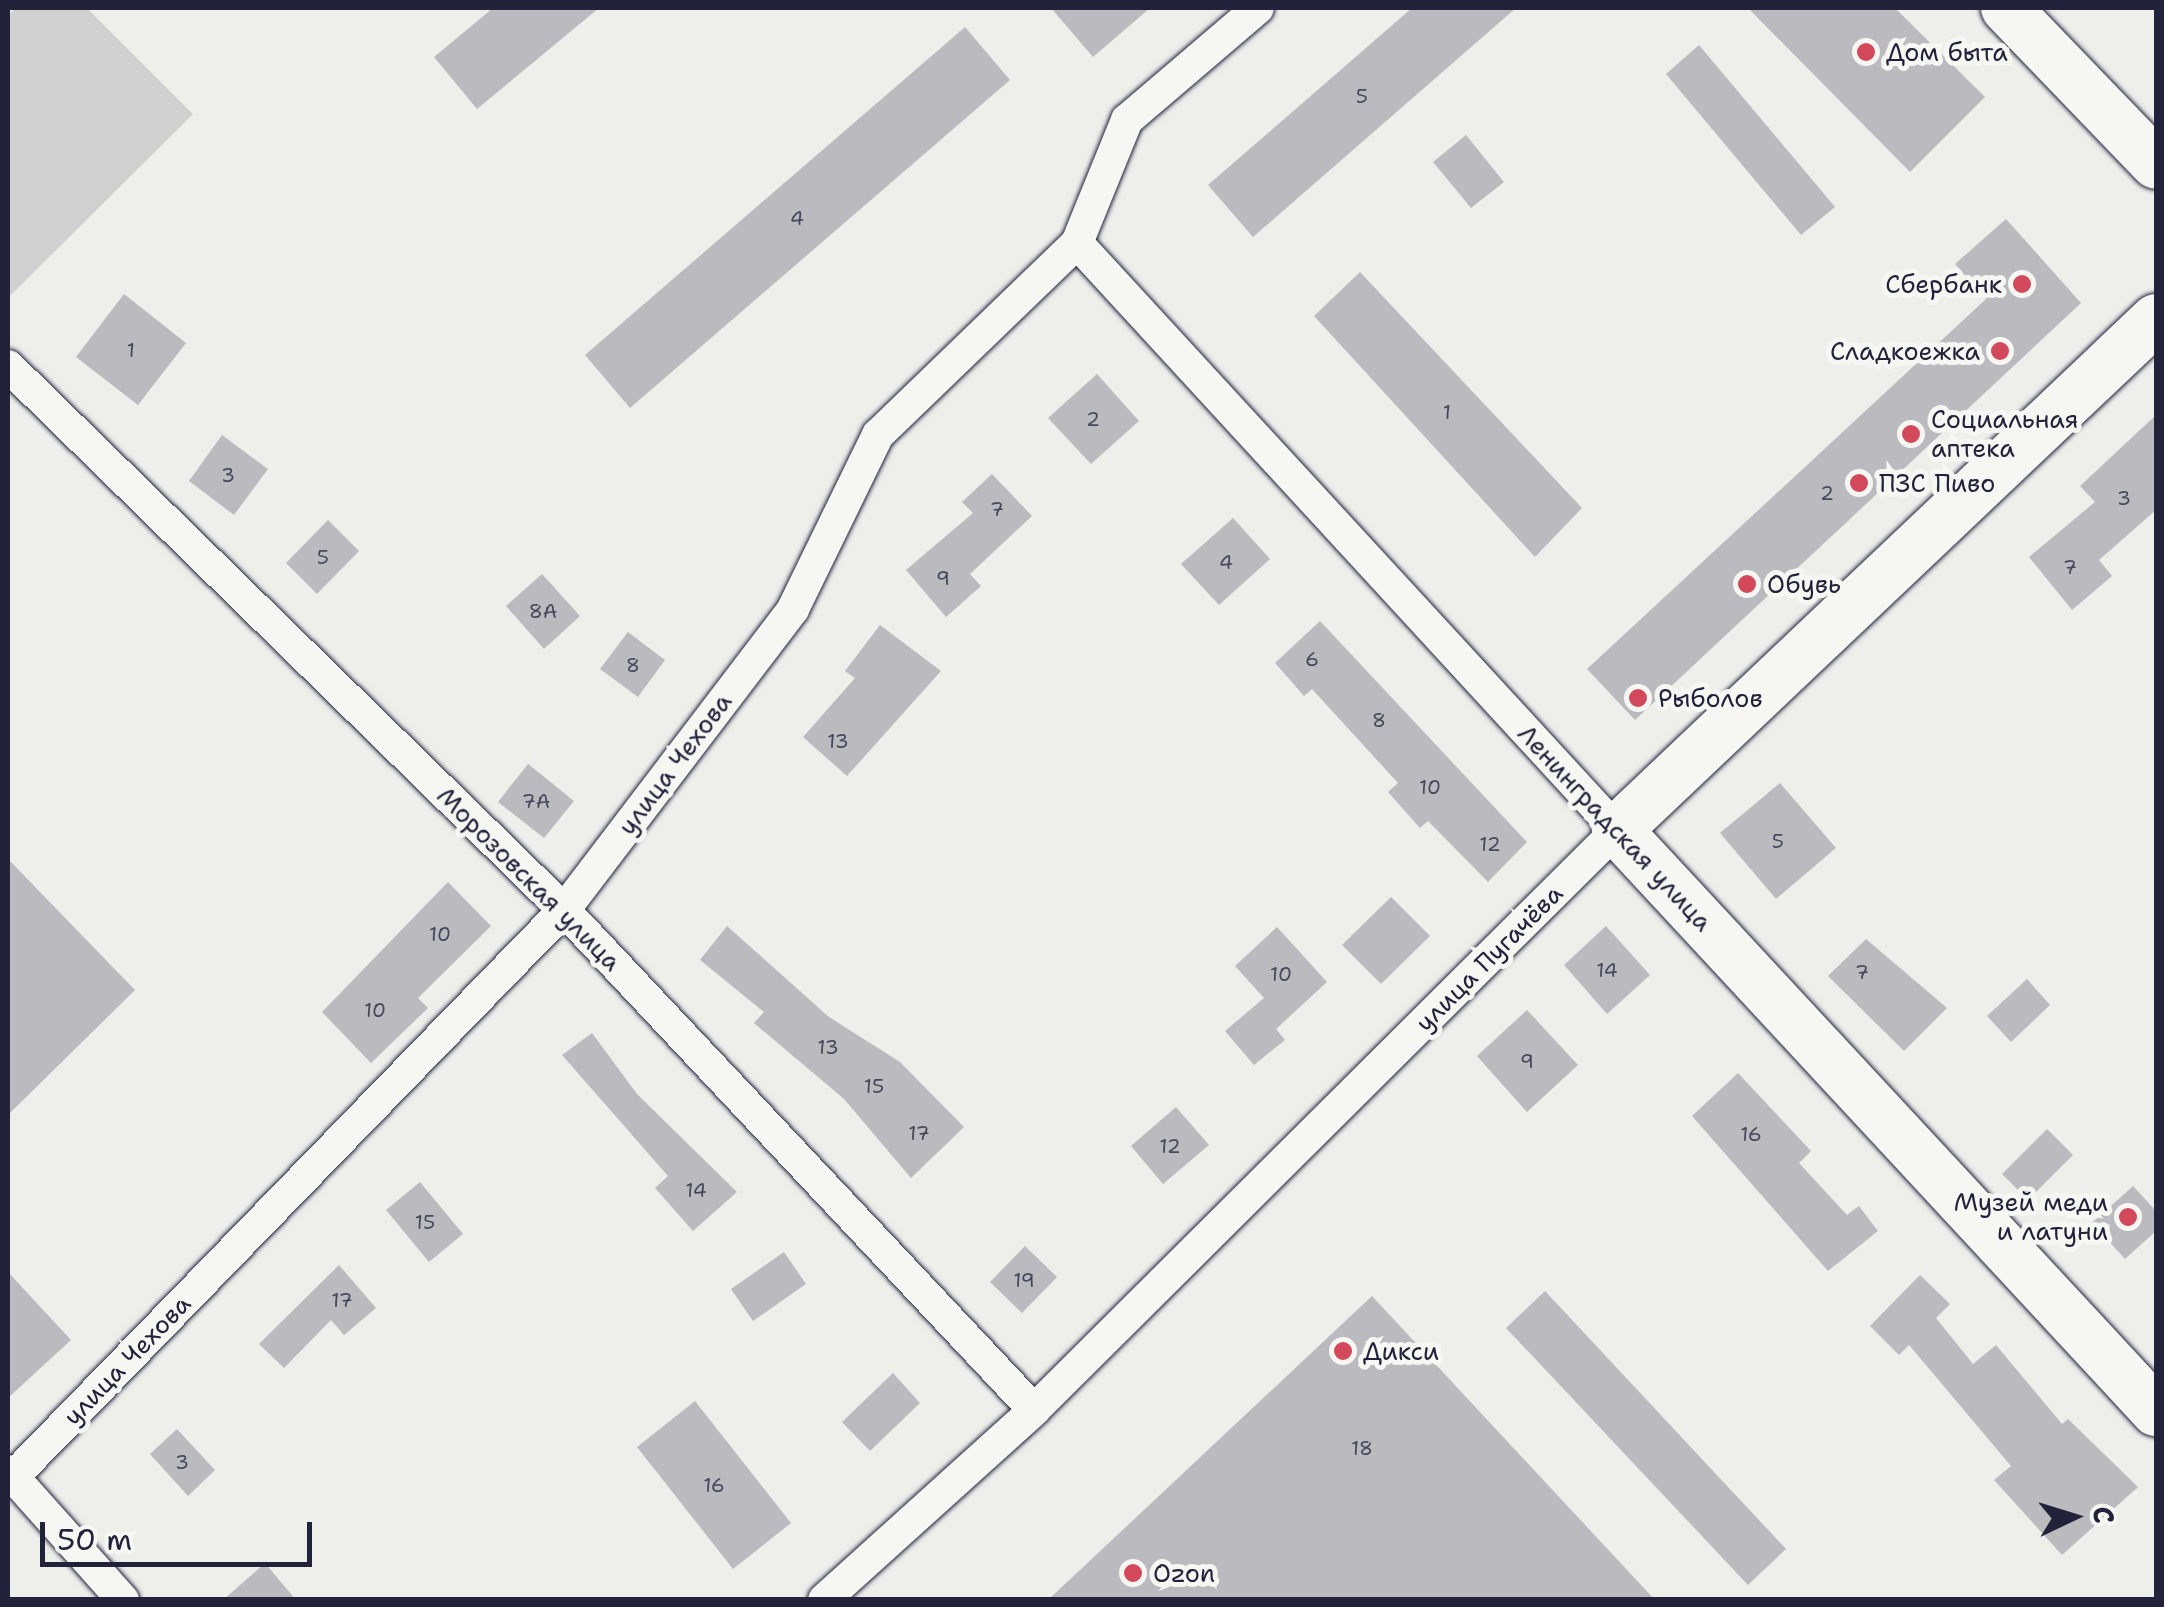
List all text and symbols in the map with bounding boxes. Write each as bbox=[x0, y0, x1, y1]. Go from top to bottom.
place label: Дом быта bbox=[1886, 37, 2008, 67]
marker: Дом быта bbox=[1855, 41, 1877, 63]
house number: 5 bbox=[1356, 84, 1368, 108]
house number: 4 bbox=[790, 206, 804, 230]
place label: Сбербанк bbox=[1885, 269, 2002, 299]
marker: Сбербанк bbox=[2011, 273, 2033, 295]
place label: Сладкоежка bbox=[1830, 336, 1980, 366]
house number: 1 bbox=[127, 338, 135, 362]
marker: Сладкоежка bbox=[1989, 340, 2011, 362]
house number: 1 bbox=[1443, 400, 1451, 424]
place label: Социальная аптека bbox=[1931, 405, 2079, 464]
house number: 2 bbox=[1086, 407, 1100, 431]
marker: Социальная аптека bbox=[1900, 423, 1922, 445]
house number: 3 bbox=[221, 463, 235, 487]
place label: ПЗС Пиво bbox=[1879, 468, 1995, 498]
marker: ПЗС Пиво bbox=[1848, 472, 1870, 494]
house number: 2 bbox=[1820, 481, 1834, 505]
house number: 3 bbox=[2117, 486, 2131, 510]
house number: 7 bbox=[990, 497, 1004, 521]
house number: 5 bbox=[317, 545, 329, 569]
house number: 4 bbox=[1219, 550, 1233, 574]
house number: 7 bbox=[2063, 555, 2077, 579]
house number: 9 bbox=[936, 566, 950, 590]
place label: Обувь bbox=[1767, 569, 1841, 599]
marker: Обувь bbox=[1736, 573, 1758, 595]
house number: 8А bbox=[529, 599, 557, 623]
house number: 6 bbox=[1305, 647, 1319, 671]
house number: 8 bbox=[626, 653, 640, 677]
place label: Рыболов bbox=[1658, 683, 1763, 713]
street label: улица Чехова bbox=[612, 687, 738, 841]
marker: Рыболов bbox=[1627, 687, 1649, 709]
house number: 8 bbox=[1372, 708, 1386, 732]
street label: Ленинградская улица bbox=[1512, 719, 1718, 937]
house number: 13 bbox=[827, 729, 849, 753]
house number: 10 bbox=[1419, 775, 1441, 799]
street label: Морозовская улица bbox=[431, 781, 627, 977]
house number: 7А bbox=[522, 789, 550, 813]
house number: 5 bbox=[1772, 829, 1784, 853]
house number: 12 bbox=[1479, 832, 1501, 856]
street label: улица Пугачёва bbox=[1409, 878, 1569, 1038]
house number: 10 bbox=[429, 922, 451, 946]
house number: 14 bbox=[1596, 958, 1618, 982]
house number: 7 bbox=[1855, 960, 1869, 984]
house number: 10 bbox=[1270, 962, 1292, 986]
house number: 10 bbox=[364, 998, 386, 1022]
house number: 13 bbox=[817, 1035, 839, 1059]
house number: 9 bbox=[1520, 1049, 1534, 1073]
house number: 15 bbox=[864, 1074, 884, 1098]
house number: 17 bbox=[908, 1121, 930, 1145]
house number: 16 bbox=[1740, 1122, 1762, 1146]
house number: 12 bbox=[1159, 1134, 1181, 1158]
house number: 14 bbox=[685, 1178, 707, 1202]
place label: Музей меди и латуни bbox=[1954, 1188, 2108, 1247]
marker: Музей меди и латуни bbox=[2117, 1206, 2139, 1228]
house number: 15 bbox=[415, 1210, 435, 1234]
house number: 19 bbox=[1013, 1268, 1035, 1292]
house number: 17 bbox=[331, 1288, 353, 1312]
street label: улица Чехова bbox=[57, 1289, 197, 1431]
place label: Дикси bbox=[1363, 1336, 1439, 1366]
marker: Дикси bbox=[1332, 1340, 1354, 1362]
house number: 18 bbox=[1351, 1436, 1373, 1460]
house number: 3 bbox=[175, 1450, 189, 1474]
north arrow bbox=[2024, 1467, 2124, 1567]
house number: 16 bbox=[703, 1473, 725, 1497]
scale bar bbox=[45, 1502, 318, 1564]
text: С bbox=[2084, 1505, 2123, 1525]
text: 50 m bbox=[57, 1519, 132, 1560]
place label: Ozon bbox=[1153, 1558, 1215, 1588]
marker: Ozon bbox=[1122, 1562, 1144, 1584]

